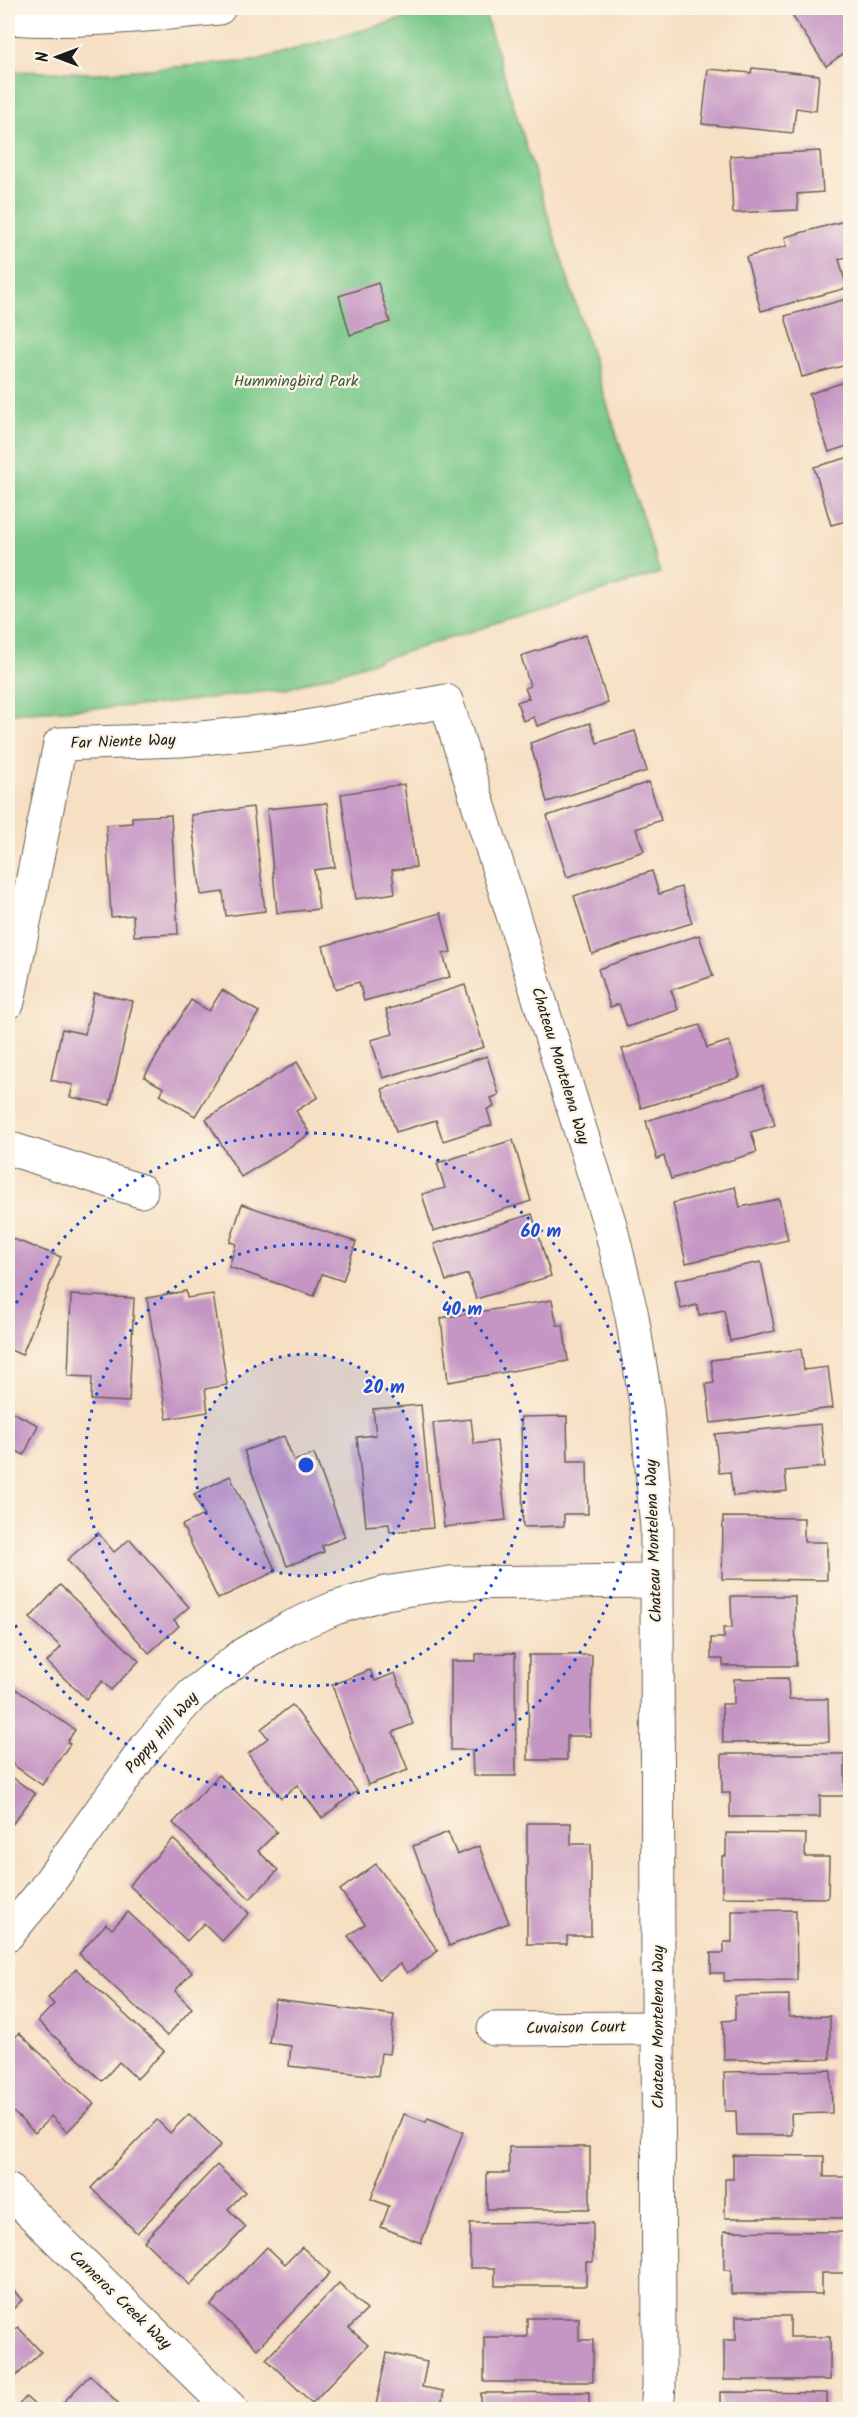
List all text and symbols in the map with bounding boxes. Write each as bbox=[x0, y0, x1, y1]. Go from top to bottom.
north arrow bbox=[27, 27, 87, 87]
text: N bbox=[31, 52, 56, 62]
park label: Hummingbird Park bbox=[234, 369, 359, 394]
street label: Far Niente Way bbox=[70, 728, 177, 756]
street label: Chateau Montelena Way bbox=[524, 984, 596, 1148]
text: 60 m bbox=[521, 1218, 562, 1247]
text: 40 m bbox=[442, 1296, 483, 1325]
text: 20 m bbox=[363, 1374, 405, 1403]
centre of rings bbox=[296, 1455, 316, 1475]
street label: Chateau Montelena Way bbox=[639, 1458, 669, 1623]
street label: Poppy Hill Way bbox=[119, 1686, 205, 1779]
street label: Chateau Montelena Way bbox=[646, 1945, 671, 2109]
street label: Cuvaison Court bbox=[526, 2015, 627, 2041]
street label: Carneros Creek Way bbox=[63, 2244, 177, 2356]

